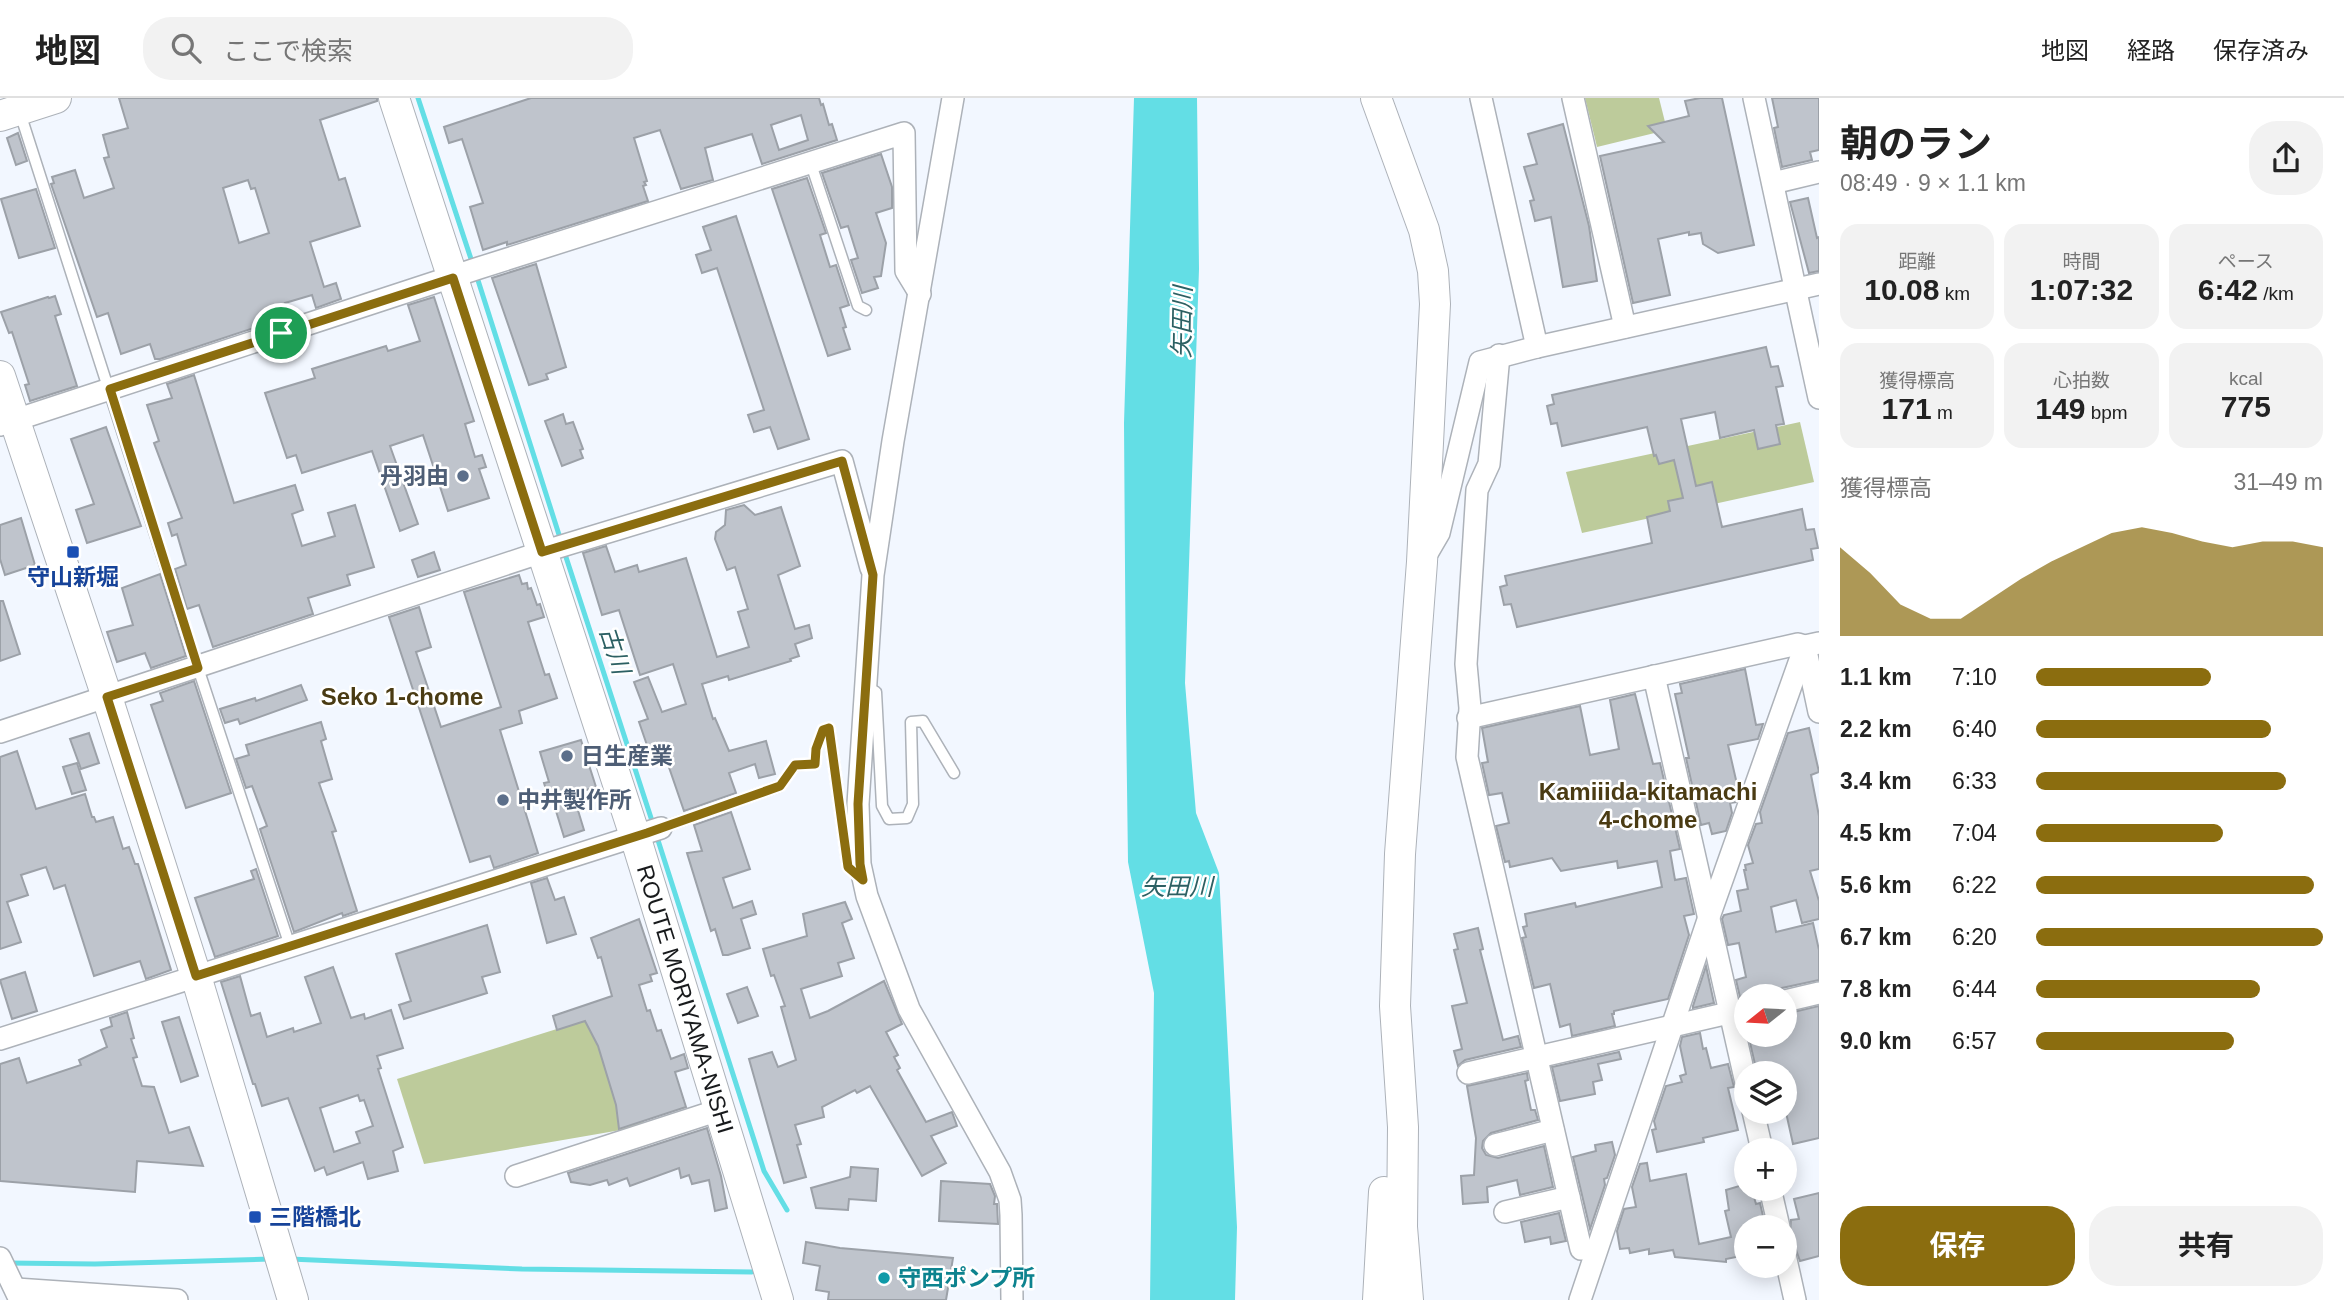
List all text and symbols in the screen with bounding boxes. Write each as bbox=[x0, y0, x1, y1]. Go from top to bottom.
search box bbox=[143, 17, 633, 80]
icon: search bbox=[167, 29, 205, 67]
text: 地図 bbox=[35, 32, 101, 69]
text: ここで検索 bbox=[223, 36, 353, 66]
text: 地図 bbox=[2041, 37, 2089, 64]
text: 経路 bbox=[2127, 37, 2175, 64]
text: 保存済み bbox=[2213, 37, 2309, 64]
button: share bbox=[2249, 121, 2323, 195]
text: 朝のラン bbox=[1840, 123, 1992, 165]
text: 08:49 · 9 × 1.1 km bbox=[1840, 170, 2026, 196]
text: 距離 bbox=[1898, 251, 1936, 272]
text: 時間 bbox=[2062, 251, 2101, 272]
text: ペース bbox=[2218, 251, 2274, 272]
text: 10.08 bbox=[1864, 273, 1939, 306]
text: 1:07:32 bbox=[2030, 273, 2133, 306]
text: 6:42 bbox=[2198, 273, 2258, 306]
water label: 矢田川 bbox=[1168, 283, 1196, 358]
text: km bbox=[1939, 283, 1970, 304]
text: /km bbox=[2258, 283, 2294, 304]
pin bbox=[251, 303, 311, 363]
icon: arrive bbox=[262, 314, 300, 352]
text: kcal bbox=[2229, 368, 2263, 389]
text: 獲得標高 bbox=[1879, 370, 1955, 391]
text: 心拍数 bbox=[2053, 370, 2110, 391]
text: 775 bbox=[2221, 390, 2271, 423]
text: 171 bbox=[1882, 392, 1932, 425]
text: 149 bbox=[2035, 392, 2085, 425]
text: m bbox=[1932, 402, 1953, 423]
text: bpm bbox=[2085, 402, 2128, 423]
place label: 丹羽由 bbox=[380, 463, 449, 489]
marker: 丹羽由 bbox=[455, 468, 471, 484]
text: 31–49 m bbox=[2233, 469, 2323, 495]
text: 獲得標高 bbox=[1840, 475, 1932, 501]
marker: 守山新堀 bbox=[65, 544, 81, 560]
place label: 守山新堀 bbox=[27, 564, 119, 590]
water label: 古川 bbox=[595, 623, 636, 680]
text: 1.1 km bbox=[1840, 664, 1912, 690]
text: 7:10 bbox=[1952, 664, 1997, 690]
district label: Seko 1-chome bbox=[321, 683, 483, 710]
text: 2.2 km bbox=[1840, 716, 1912, 742]
text: 6:40 bbox=[1952, 716, 1997, 742]
place label: 日生産業 bbox=[581, 743, 673, 769]
marker: 日生産業 bbox=[559, 748, 575, 764]
text: 3.4 km bbox=[1840, 768, 1912, 794]
text: 6:33 bbox=[1952, 768, 1997, 794]
district label: Kamiiida-kitamachi 4-chome bbox=[1539, 778, 1757, 833]
place label: 中井製作所 bbox=[517, 787, 632, 813]
marker: 中井製作所 bbox=[495, 792, 511, 808]
text: 4.5 km bbox=[1840, 820, 1912, 846]
text: 7:04 bbox=[1952, 820, 1997, 846]
street label: ROUTE MORIYAMA-NISHI bbox=[632, 862, 739, 1136]
text: 5.6 km bbox=[1840, 872, 1912, 898]
text: 6:22 bbox=[1952, 872, 1997, 898]
water label: 矢田川 bbox=[1141, 873, 1216, 900]
text: 6.7 km bbox=[1840, 924, 1912, 950]
text: 6:20 bbox=[1952, 924, 1997, 950]
text: 7.8 km bbox=[1840, 976, 1912, 1002]
text: 6:44 bbox=[1952, 976, 1997, 1002]
north arrow bbox=[1734, 984, 1797, 1046]
map controls bbox=[1734, 984, 1797, 1278]
text: 9.0 km bbox=[1840, 1028, 1912, 1054]
text: 6:57 bbox=[1952, 1028, 1997, 1054]
button: layers bbox=[1734, 1061, 1797, 1124]
button: + bbox=[1734, 1138, 1797, 1201]
place label: 三階橋北 bbox=[269, 1204, 361, 1230]
button: 保存 bbox=[1840, 1206, 2075, 1286]
button: 共有 bbox=[2089, 1206, 2323, 1286]
marker: 三階橋北 bbox=[247, 1209, 263, 1225]
button: − bbox=[1734, 1215, 1797, 1278]
place label: 守西ポンプ所 bbox=[898, 1265, 1035, 1291]
marker: 守西ポンプ所 bbox=[876, 1270, 892, 1286]

